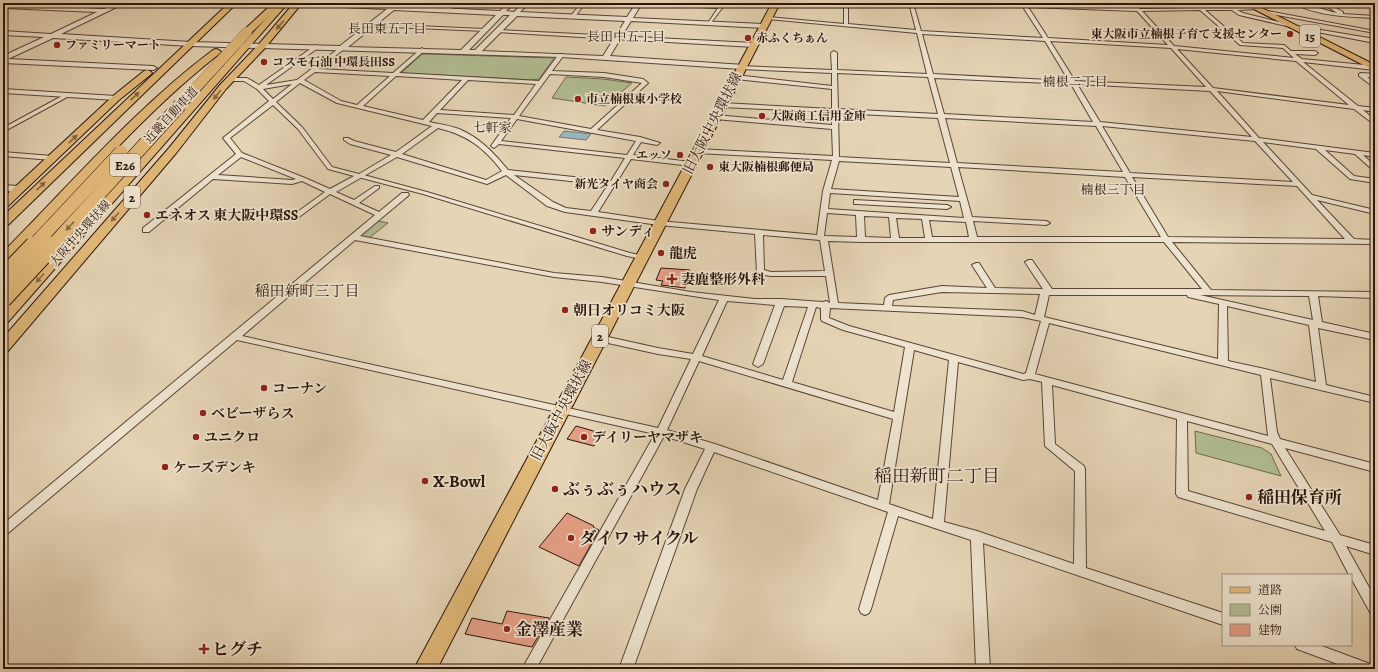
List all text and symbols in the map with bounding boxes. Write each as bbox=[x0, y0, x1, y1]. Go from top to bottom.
one-way arrow bbox=[275, 19, 284, 30]
district label: 長田東五丁目 bbox=[348, 20, 426, 37]
road number: 15 bbox=[1300, 25, 1320, 47]
place label: 東大阪市立楠根子育て支援センター bbox=[1090, 26, 1282, 42]
district label: 長田中五丁目 bbox=[587, 28, 665, 45]
marker: 東大阪市立楠根子育て支援センター bbox=[1285, 29, 1295, 39]
place label: 赤ふくちぁん bbox=[756, 30, 828, 46]
marker: 赤ふくちぁん bbox=[743, 33, 753, 43]
place label: ファミリーマート bbox=[65, 37, 161, 53]
marker: ファミリーマート bbox=[52, 40, 62, 50]
place label: コスモ石油 中環長田SS bbox=[272, 54, 395, 70]
marker: コスモ石油 中環長田SS bbox=[259, 57, 269, 67]
street label: 旧大阪中央環状線 bbox=[679, 69, 746, 177]
district label: 楠根二丁目 bbox=[1042, 73, 1108, 90]
street label: 近畿自動車道 bbox=[141, 83, 201, 147]
one-way arrow bbox=[212, 90, 221, 101]
place label: 市立楠根東小学校 bbox=[586, 91, 682, 107]
one-way arrow bbox=[130, 92, 140, 101]
marker: 市立楠根東小学校 bbox=[573, 94, 583, 104]
place label: 大阪商工信用金庫 bbox=[770, 108, 866, 124]
marker: 大阪商工信用金庫 bbox=[757, 111, 767, 121]
district label: 七軒家 bbox=[472, 119, 512, 136]
one-way arrow bbox=[68, 134, 78, 144]
place label: エッソ bbox=[636, 147, 672, 163]
marker: エッソ bbox=[675, 150, 685, 160]
road number: E26 bbox=[110, 154, 140, 176]
place label: 東大阪楠根郵便局 bbox=[718, 159, 814, 175]
marker: 東大阪楠根郵便局 bbox=[705, 162, 715, 172]
place label: 新光タイヤ商会 bbox=[574, 176, 658, 192]
marker: 新光タイヤ商会 bbox=[661, 179, 671, 189]
one-way arrow bbox=[36, 181, 46, 191]
district label: 楠根三丁目 bbox=[1080, 181, 1146, 198]
road number: 2 bbox=[124, 186, 140, 208]
street label: 大阪中央環状線 bbox=[46, 196, 114, 270]
place label: エネオス 東大阪中環SS bbox=[155, 206, 298, 225]
marker: エネオス 東大阪中環SS bbox=[142, 210, 152, 220]
one-way arrow bbox=[111, 211, 120, 222]
one-way arrow bbox=[65, 221, 74, 231]
place label: サンディ bbox=[601, 222, 655, 241]
marker: サンディ bbox=[588, 226, 598, 236]
place label: 龍虎 bbox=[669, 244, 697, 263]
marker: 龍虎 bbox=[656, 248, 666, 258]
place label: 妻鹿整形外科 bbox=[681, 270, 766, 289]
one-way arrow bbox=[35, 273, 44, 283]
marker: 妻鹿整形外科 bbox=[666, 273, 678, 285]
district label: 稲田新町三丁目 bbox=[254, 281, 360, 301]
place label: 朝日オリコミ大阪 bbox=[573, 301, 686, 320]
marker: 朝日オリコミ大阪 bbox=[560, 305, 570, 315]
road number: 2 bbox=[592, 325, 608, 347]
street label: 旧大阪中央環状線 bbox=[527, 356, 596, 464]
place label: コーナン bbox=[272, 379, 327, 398]
marker: コーナン bbox=[259, 383, 269, 393]
place label: ベビーザらス bbox=[211, 404, 294, 423]
marker: ベビーザらス bbox=[198, 408, 208, 418]
place label: ユニクロ bbox=[204, 428, 260, 447]
place label: デイリーヤマザキ bbox=[592, 428, 703, 447]
marker: ユニクロ bbox=[191, 432, 201, 442]
marker: デイリーヤマザキ bbox=[579, 432, 589, 442]
place label: ケーズデンキ bbox=[173, 458, 256, 477]
marker: ケーズデンキ bbox=[160, 462, 170, 472]
district label: 稲田新町二丁目 bbox=[874, 464, 1000, 488]
place label: X-Bowl bbox=[433, 470, 486, 493]
marker: X-Bowl bbox=[420, 476, 430, 486]
place label: ぶぅぶぅハウス bbox=[563, 478, 682, 501]
marker: ぶぅぶぅハウス bbox=[550, 484, 560, 494]
place label: 稲田保育所 bbox=[1257, 486, 1342, 509]
marker: 稲田保育所 bbox=[1244, 492, 1254, 502]
place label: ダイワ サイクル bbox=[579, 527, 699, 550]
marker: ダイワ サイクル bbox=[566, 533, 576, 543]
legend bbox=[1222, 574, 1352, 646]
text: 道路 bbox=[1258, 582, 1282, 598]
text: 公園 bbox=[1258, 602, 1282, 618]
place label: 金澤産業 bbox=[515, 618, 583, 641]
text: 建物 bbox=[1258, 622, 1282, 638]
marker: 金澤産業 bbox=[502, 624, 512, 634]
place label: ヒグチ bbox=[212, 638, 263, 661]
marker: ヒグチ bbox=[199, 644, 209, 654]

